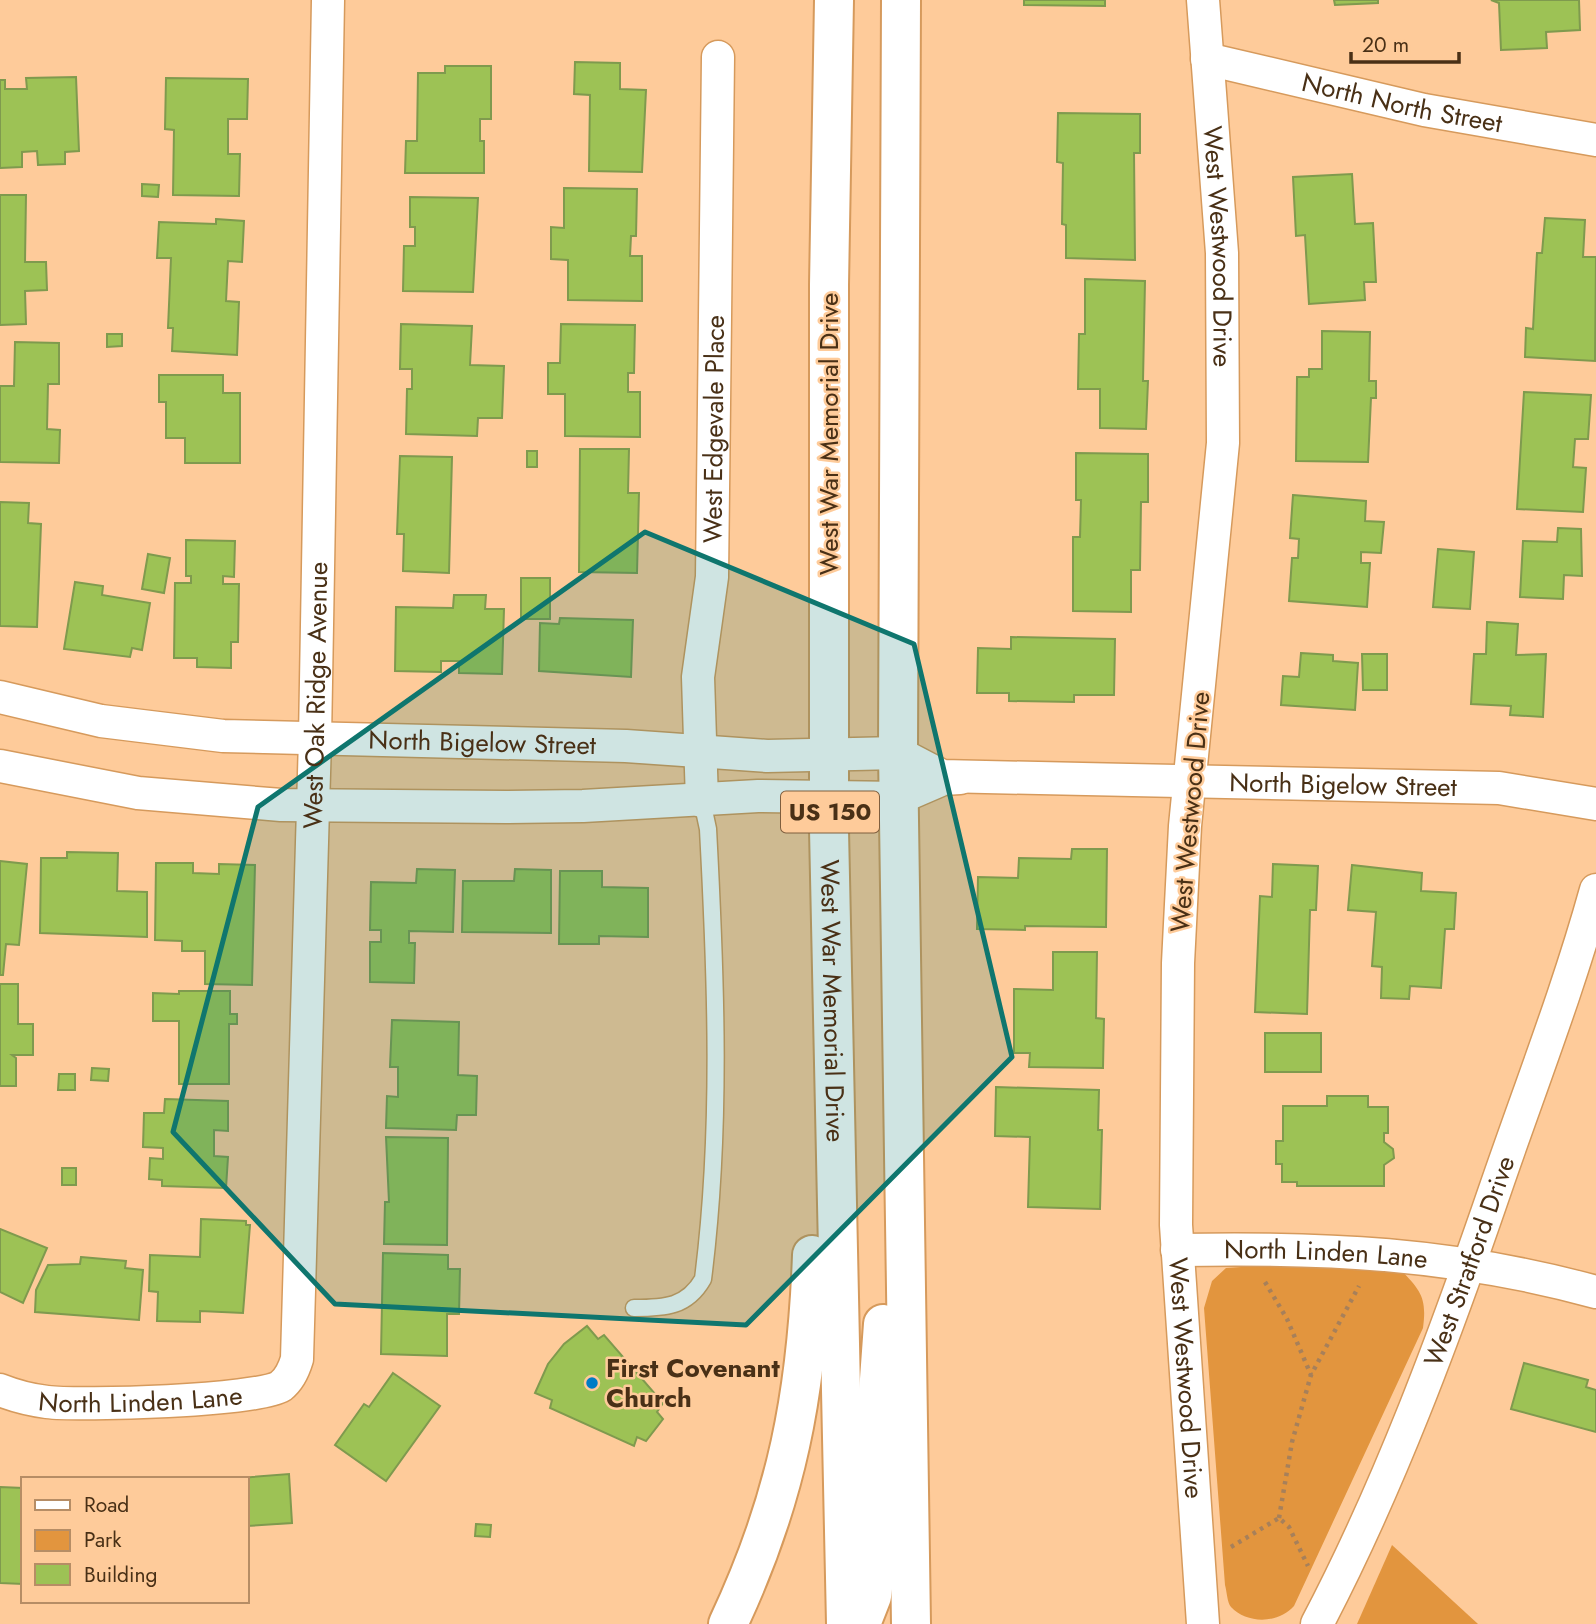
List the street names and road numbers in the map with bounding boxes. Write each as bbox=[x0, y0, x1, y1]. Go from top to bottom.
street label: North North Street bbox=[1298, 63, 1506, 142]
street label: West Westwood Drive bbox=[1194, 124, 1242, 367]
street label: West War Memorial Drive bbox=[810, 293, 848, 575]
street label: West Edgevale Place bbox=[693, 315, 734, 543]
street label: West Oak Ridge Avenue bbox=[293, 561, 337, 829]
street label: West Westwood Drive bbox=[1161, 690, 1219, 934]
street label: North Bigelow Street bbox=[368, 721, 597, 764]
street label: North Bigelow Street bbox=[1229, 763, 1458, 806]
road number: US 150 bbox=[781, 792, 879, 832]
street label: West War Memorial Drive bbox=[811, 859, 855, 1143]
street label: West Stratford Drive bbox=[1414, 1151, 1524, 1372]
street label: North Linden Lane bbox=[1224, 1230, 1430, 1278]
street label: West Westwood Drive bbox=[1159, 1256, 1213, 1500]
street label: North Linden Lane bbox=[36, 1376, 244, 1422]

